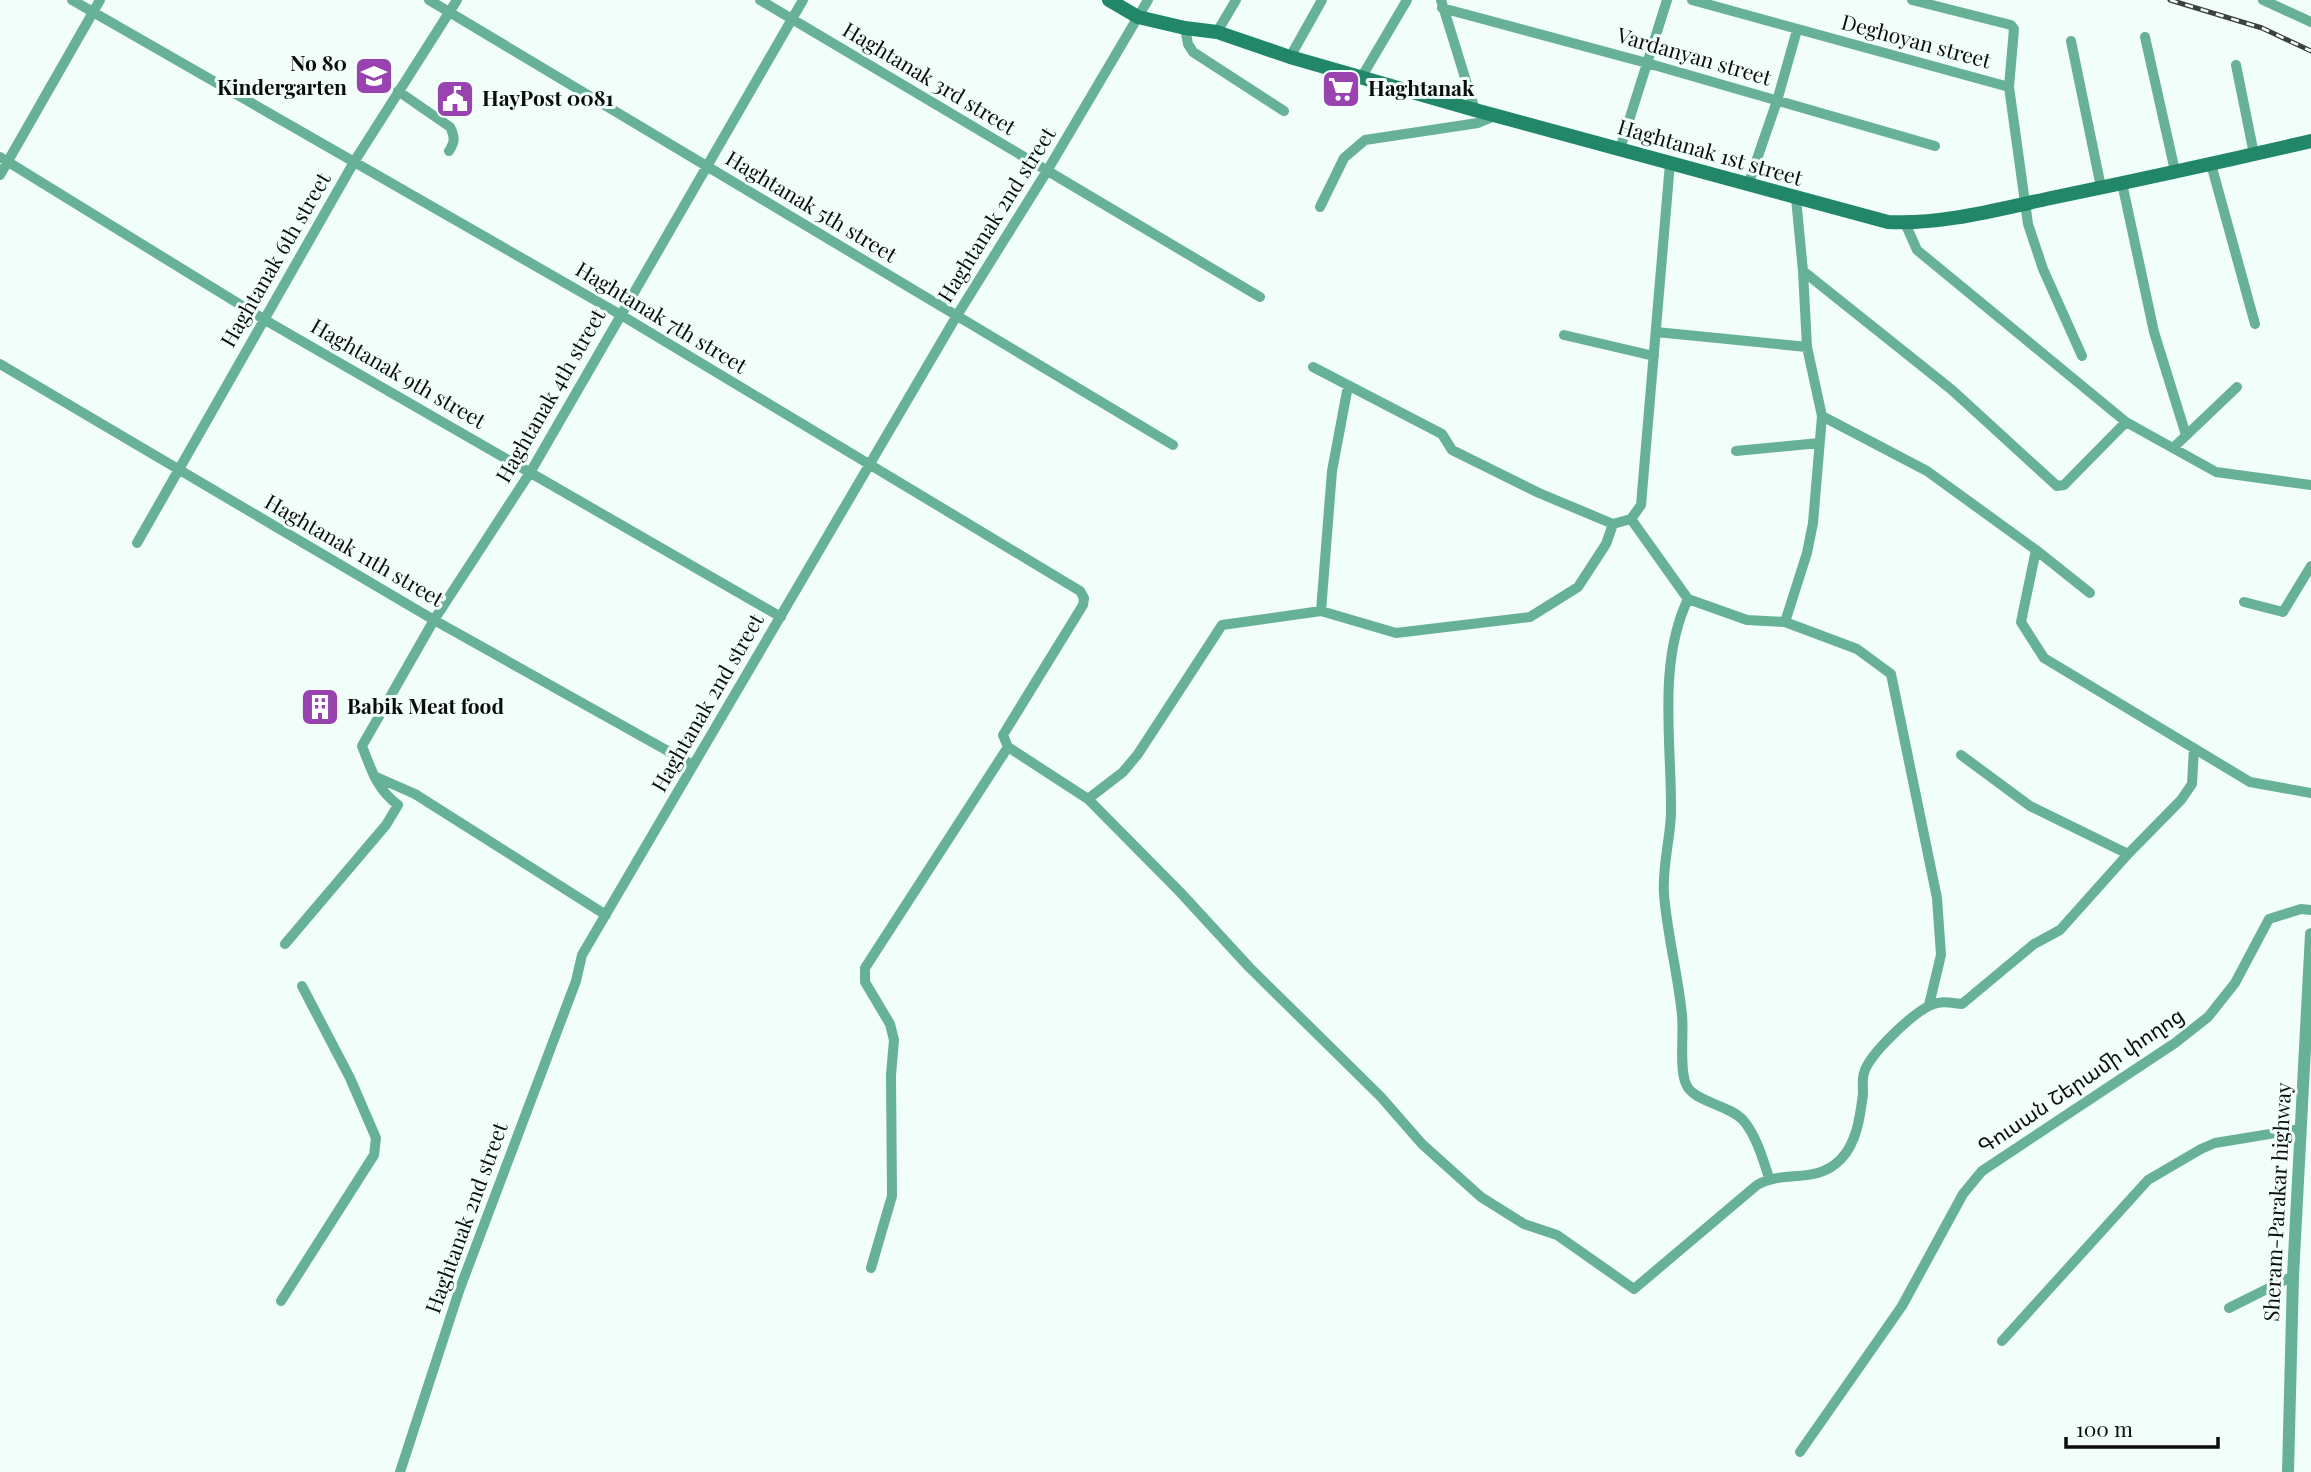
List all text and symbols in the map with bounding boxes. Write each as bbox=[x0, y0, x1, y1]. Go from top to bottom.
street label: Deghoyan street bbox=[1839, 7, 1995, 74]
street label: Haghtanak 3rd street bbox=[838, 14, 1022, 140]
street label: Vardanyan street bbox=[1613, 19, 1776, 91]
place label: No 80 Kindergarten bbox=[217, 48, 347, 100]
school or university icon: No 80 Kindergarten bbox=[353, 55, 395, 97]
supermarket icon: Haghtanak bbox=[1320, 68, 1362, 110]
place label: Haghtanak bbox=[1368, 73, 1475, 101]
public building icon: HayPost 0081 bbox=[434, 78, 476, 120]
place label: HayPost 0081 bbox=[482, 83, 614, 111]
street label: Haghtanak 1st street bbox=[1615, 111, 1807, 191]
street label: Haghtanak 2nd street bbox=[930, 121, 1061, 307]
street label: Haghtanak 5th street bbox=[721, 143, 903, 268]
street label: Haghtanak 6th street bbox=[213, 166, 336, 351]
street label: Haghtanak 7th street bbox=[571, 254, 753, 379]
street label: Haghtanak 4th street bbox=[488, 302, 611, 487]
street label: Haghtanak 9th street bbox=[307, 311, 492, 434]
street label: Haghtanak 11th street bbox=[260, 487, 450, 612]
street label: Haghtanak 2nd street bbox=[644, 607, 769, 796]
building icon: Babik Meat food bbox=[299, 686, 341, 728]
place label: Babik Meat food bbox=[347, 691, 504, 719]
street label: Գուսան Շերամի փողոց bbox=[1971, 1000, 2188, 1159]
street label: Sheram-Parakar highway bbox=[2256, 1081, 2296, 1322]
street label: Haghtanak 2nd street bbox=[417, 1117, 513, 1317]
scale bar bbox=[2066, 1406, 2218, 1450]
text: 100 m bbox=[2076, 1414, 2133, 1442]

